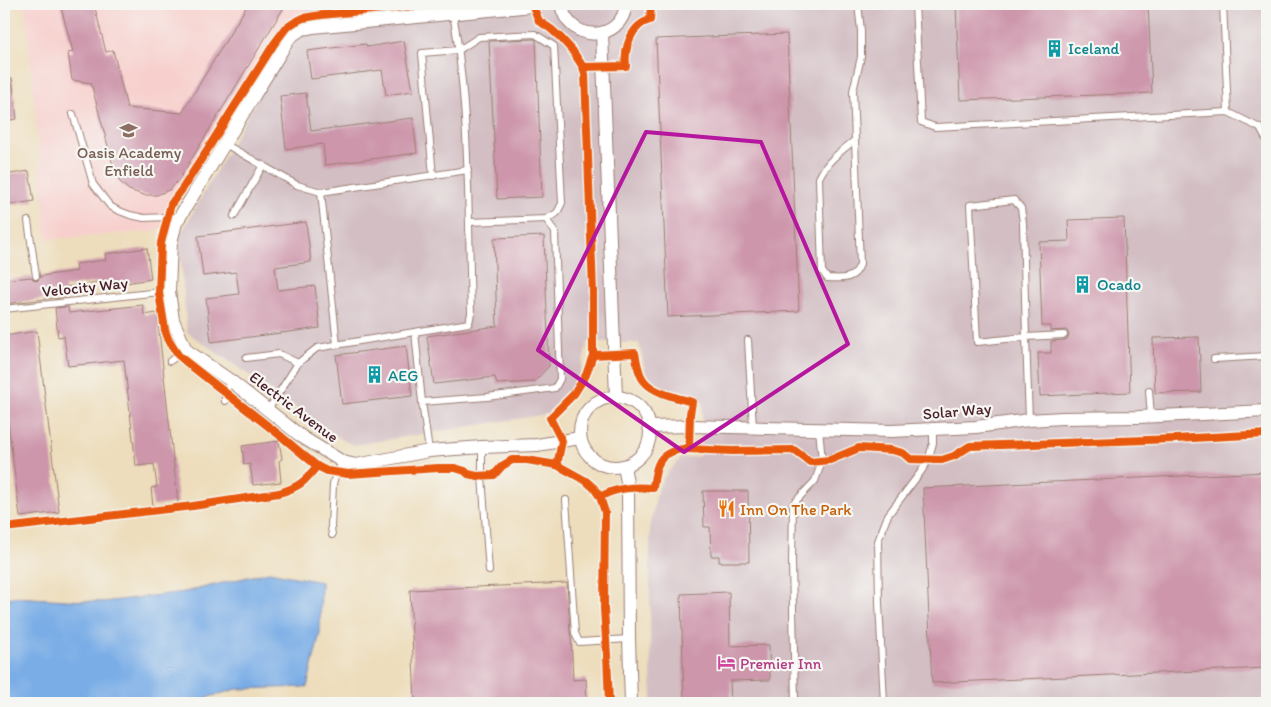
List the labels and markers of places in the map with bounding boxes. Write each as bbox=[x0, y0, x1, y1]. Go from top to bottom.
building icon: Iceland bbox=[1044, 38, 1064, 58]
place label: Iceland bbox=[1068, 39, 1120, 58]
school or university icon: Oasis Academy Enfield bbox=[119, 120, 139, 140]
place label: Oasis Academy Enfield bbox=[77, 143, 182, 180]
building icon: Ocado bbox=[1073, 274, 1093, 294]
place label: Ocado bbox=[1097, 275, 1141, 294]
building icon: AEG bbox=[364, 365, 384, 385]
place label: AEG bbox=[388, 366, 418, 385]
restaurant icon: Inn On The Park bbox=[716, 499, 736, 519]
place label: Inn On The Park bbox=[740, 500, 852, 519]
hotel icon: Premier Inn bbox=[716, 653, 736, 673]
place label: Premier Inn bbox=[740, 654, 822, 673]

